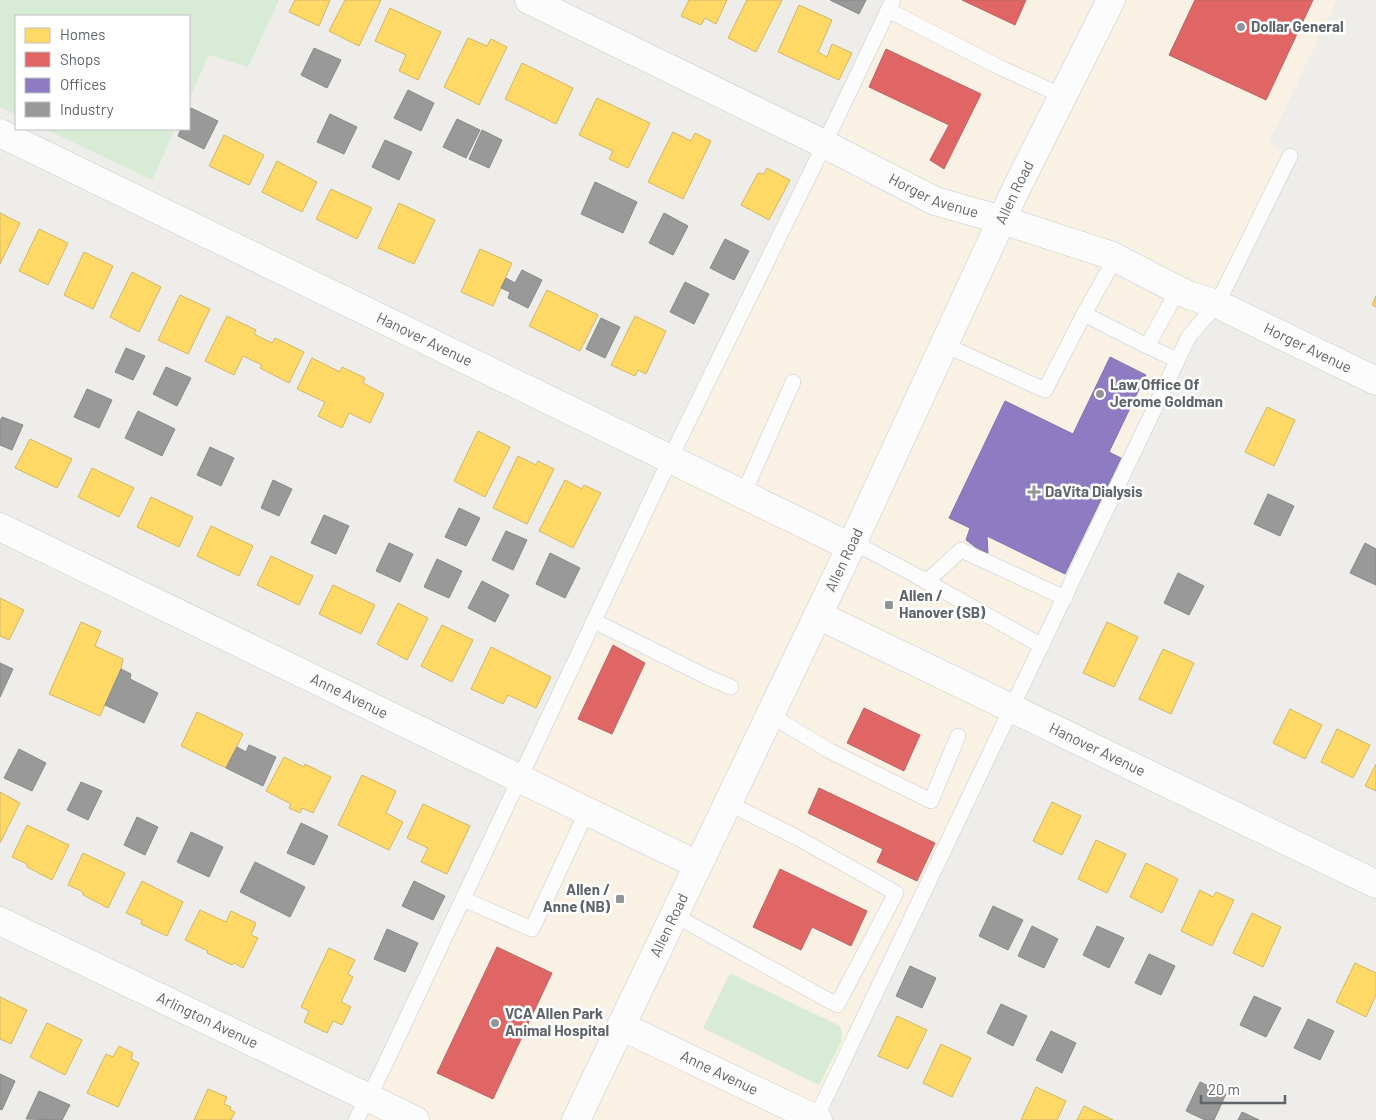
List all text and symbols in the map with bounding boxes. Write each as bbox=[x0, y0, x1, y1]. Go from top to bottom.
legend bbox=[15, 15, 190, 130]
place label: Dollar General bbox=[1251, 17, 1344, 35]
marker: Dollar General bbox=[1235, 21, 1247, 33]
text: Homes bbox=[60, 25, 105, 43]
text: Shops bbox=[60, 50, 100, 68]
text: Offices bbox=[60, 75, 106, 93]
text: Industry bbox=[60, 100, 114, 118]
street label: Allen Road bbox=[991, 157, 1037, 227]
street label: Horger Avenue bbox=[886, 169, 981, 221]
street label: Hanover Avenue bbox=[374, 308, 476, 370]
street label: Horger Avenue bbox=[1261, 318, 1355, 376]
place label: Law Office Of Jerome Goldman bbox=[1110, 375, 1223, 410]
marker: Law Office Of Jerome Goldman bbox=[1094, 388, 1106, 400]
place label: DaVita Dialysis bbox=[1045, 482, 1143, 500]
marker: DaVita Dialysis bbox=[1027, 485, 1041, 499]
street label: Allen Road bbox=[821, 525, 866, 594]
place label: Allen / Hanover (SB) bbox=[899, 586, 986, 621]
marker: Allen / Hanover (SB) bbox=[883, 599, 895, 611]
street label: Anne Avenue bbox=[308, 669, 391, 722]
street label: Hanover Avenue bbox=[1047, 718, 1149, 779]
place label: Allen / Anne (NB) bbox=[543, 880, 611, 915]
street label: Allen Road bbox=[646, 890, 691, 959]
marker: Allen / Anne (NB) bbox=[614, 893, 626, 905]
street label: Arlington Avenue bbox=[154, 988, 261, 1051]
place label: VCA Allen Park Animal Hospital bbox=[505, 1004, 609, 1039]
marker: VCA Allen Park Animal Hospital bbox=[489, 1017, 501, 1029]
street label: Anne Avenue bbox=[678, 1046, 762, 1098]
scale bar bbox=[1201, 1072, 1285, 1104]
text: 20 m bbox=[1208, 1080, 1240, 1098]

